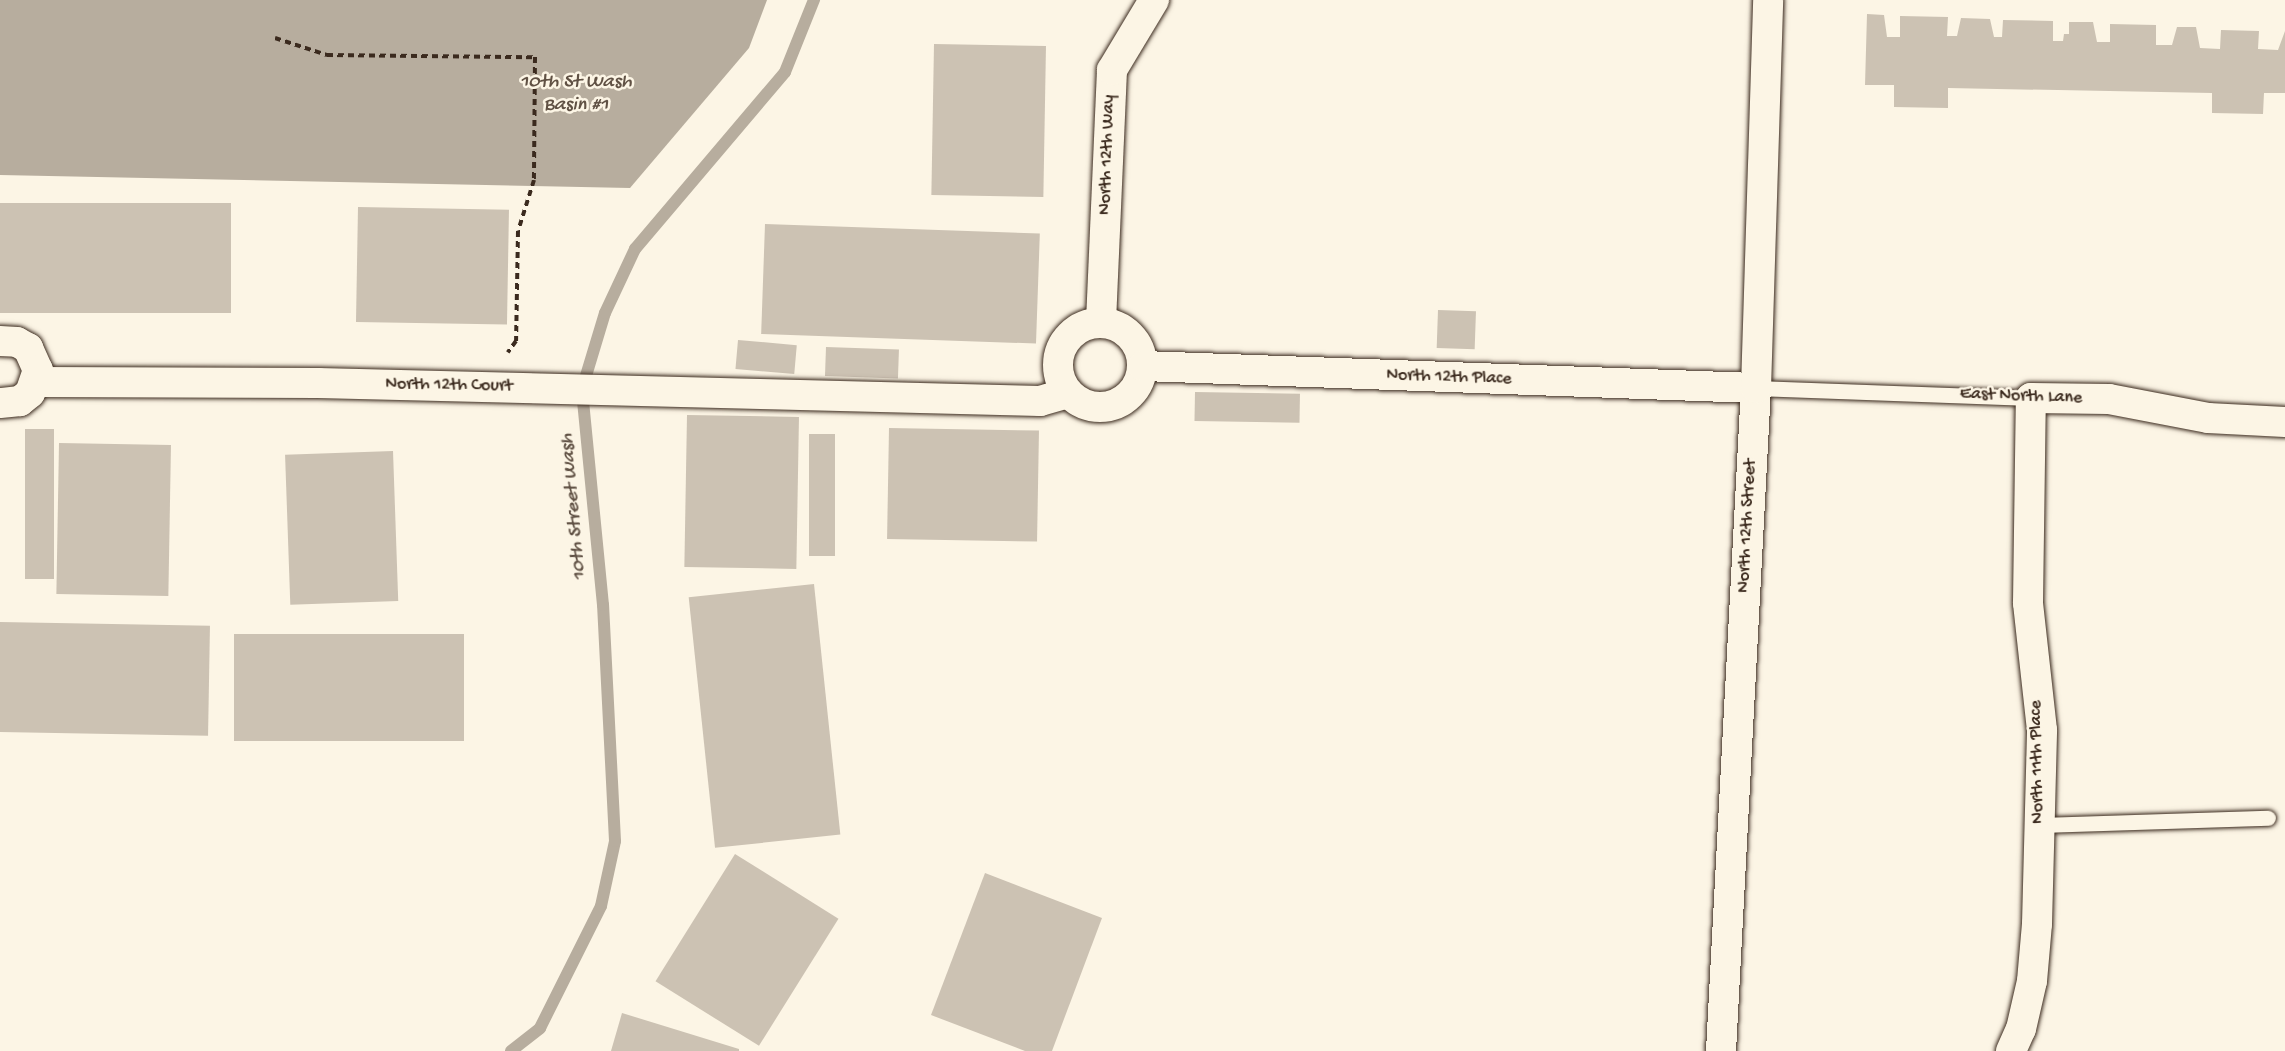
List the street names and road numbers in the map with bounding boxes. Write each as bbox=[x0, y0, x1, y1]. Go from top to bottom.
street label: North 12th Way bbox=[1095, 95, 1121, 215]
street label: North 12th Place bbox=[1386, 365, 1512, 391]
street label: North 12th Court bbox=[385, 374, 513, 398]
street label: East North Lane bbox=[1959, 384, 2083, 410]
street label: North 12th Street bbox=[1734, 458, 1762, 594]
street label: North 11th Place bbox=[2026, 700, 2050, 824]

